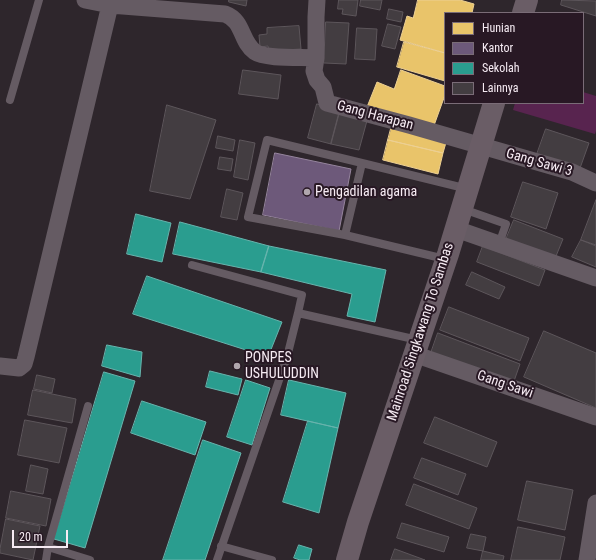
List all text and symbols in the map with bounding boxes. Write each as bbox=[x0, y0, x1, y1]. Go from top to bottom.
legend bbox=[444, 12, 584, 104]
text: Hunian bbox=[482, 21, 515, 35]
text: Kantor bbox=[482, 41, 513, 55]
text: Sekolah bbox=[482, 61, 520, 75]
text: Lainnya bbox=[482, 81, 519, 95]
street label: Gang Harapan bbox=[335, 98, 415, 134]
street label: Gang Sawi 3 bbox=[504, 146, 574, 180]
place label: Pengadilan agama bbox=[315, 184, 417, 200]
marker: Pengadilan agama bbox=[302, 187, 312, 197]
street label: Mainroad Singkawang To Sambas bbox=[384, 241, 458, 423]
place label: PONPES USHULUDDIN bbox=[245, 350, 319, 382]
marker: PONPES USHULUDDIN bbox=[232, 361, 242, 371]
street label: Gang Sawi bbox=[475, 368, 535, 402]
scale bar bbox=[14, 522, 70, 548]
text: 20 m bbox=[19, 530, 43, 544]

